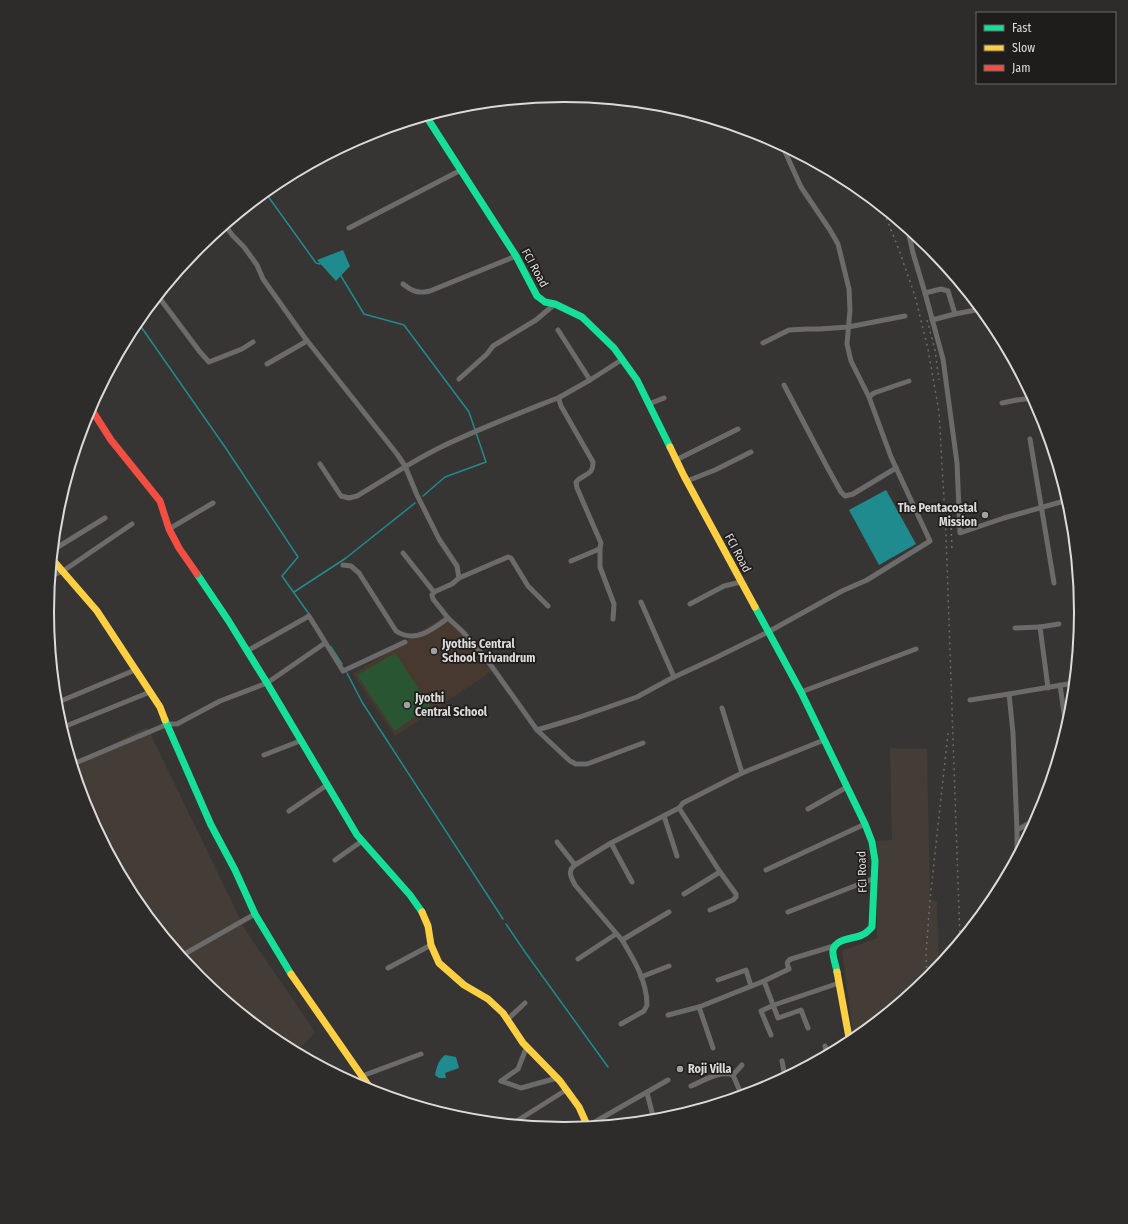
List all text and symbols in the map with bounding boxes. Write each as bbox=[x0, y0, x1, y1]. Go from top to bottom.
legend bbox=[976, 12, 1116, 84]
text: Fast bbox=[1012, 21, 1031, 35]
text: Slow bbox=[1012, 41, 1035, 55]
text: Jam bbox=[1012, 61, 1030, 75]
street label: FCI Road bbox=[519, 246, 551, 290]
place label: The Pentacostal Mission bbox=[898, 501, 978, 529]
marker: The Pentacostal Mission bbox=[980, 510, 990, 520]
street label: FCI Road bbox=[722, 531, 754, 575]
place label: Jyothis Central School Trivandrum bbox=[441, 637, 535, 665]
marker: Jyothis Central School Trivandrum bbox=[429, 646, 439, 656]
place label: Jyothi Central School bbox=[414, 691, 488, 719]
marker: Jyothi Central School bbox=[402, 700, 412, 710]
street label: FCI Road bbox=[854, 851, 870, 893]
place label: Roji Villa bbox=[688, 1062, 732, 1076]
marker: Roji Villa bbox=[675, 1064, 685, 1074]

